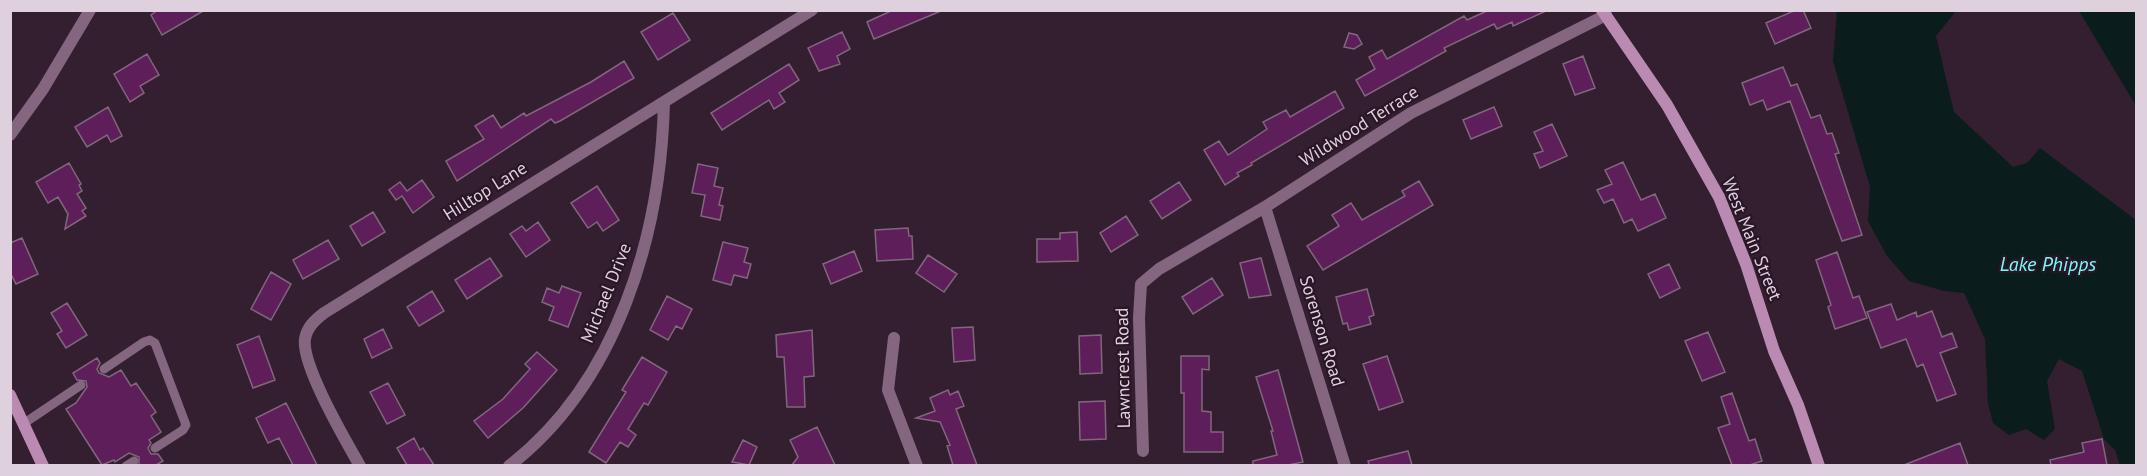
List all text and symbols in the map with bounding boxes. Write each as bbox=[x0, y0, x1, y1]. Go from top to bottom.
street label: Wildwood Terrace bbox=[1295, 80, 1422, 171]
street label: Hilltop Lane bbox=[439, 156, 531, 225]
street label: West Main Street bbox=[1717, 174, 1788, 304]
street label: Michael Drive bbox=[575, 240, 636, 346]
water label: Lake Phipps bbox=[2000, 251, 2096, 277]
street label: Sorenson Road bbox=[1295, 273, 1350, 389]
street label: Lawncrest Road bbox=[1110, 307, 1135, 429]

